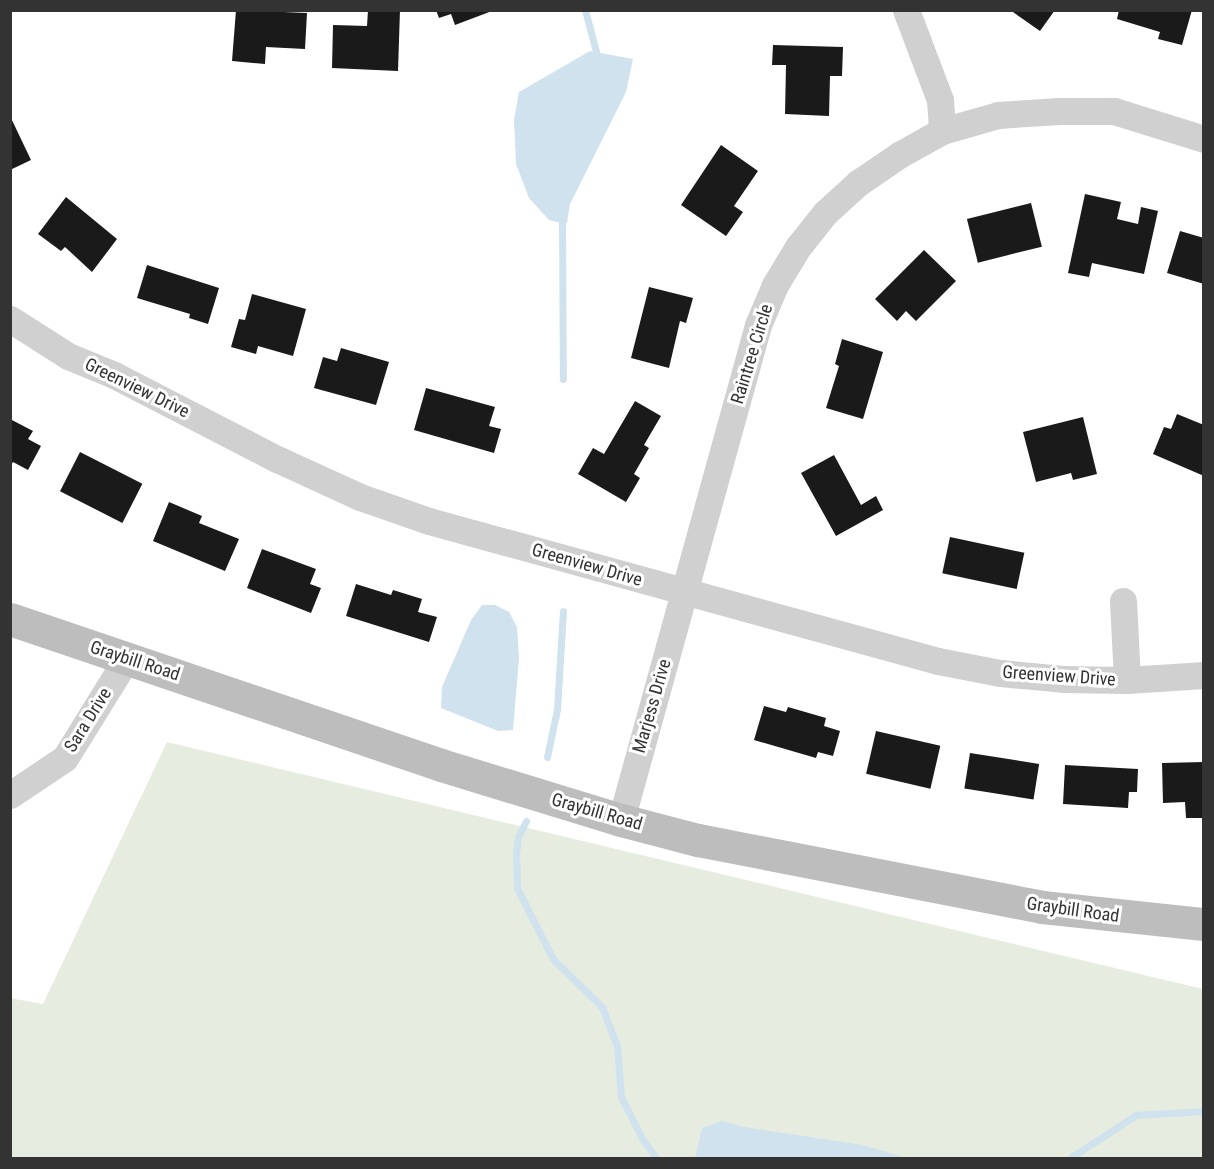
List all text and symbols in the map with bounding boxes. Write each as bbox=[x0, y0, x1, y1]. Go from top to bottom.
street label: Raintree Circle bbox=[727, 301, 777, 407]
street label: Greenview Drive bbox=[81, 353, 193, 423]
street label: Greenview Drive bbox=[529, 539, 645, 591]
street label: Graybill Road bbox=[87, 636, 183, 686]
street label: Marjess Drive bbox=[628, 657, 676, 755]
street label: Greenview Drive bbox=[1002, 661, 1116, 691]
street label: Sara Drive bbox=[60, 684, 116, 756]
street label: Graybill Road bbox=[549, 789, 645, 835]
street label: Graybill Road bbox=[1025, 893, 1121, 927]

